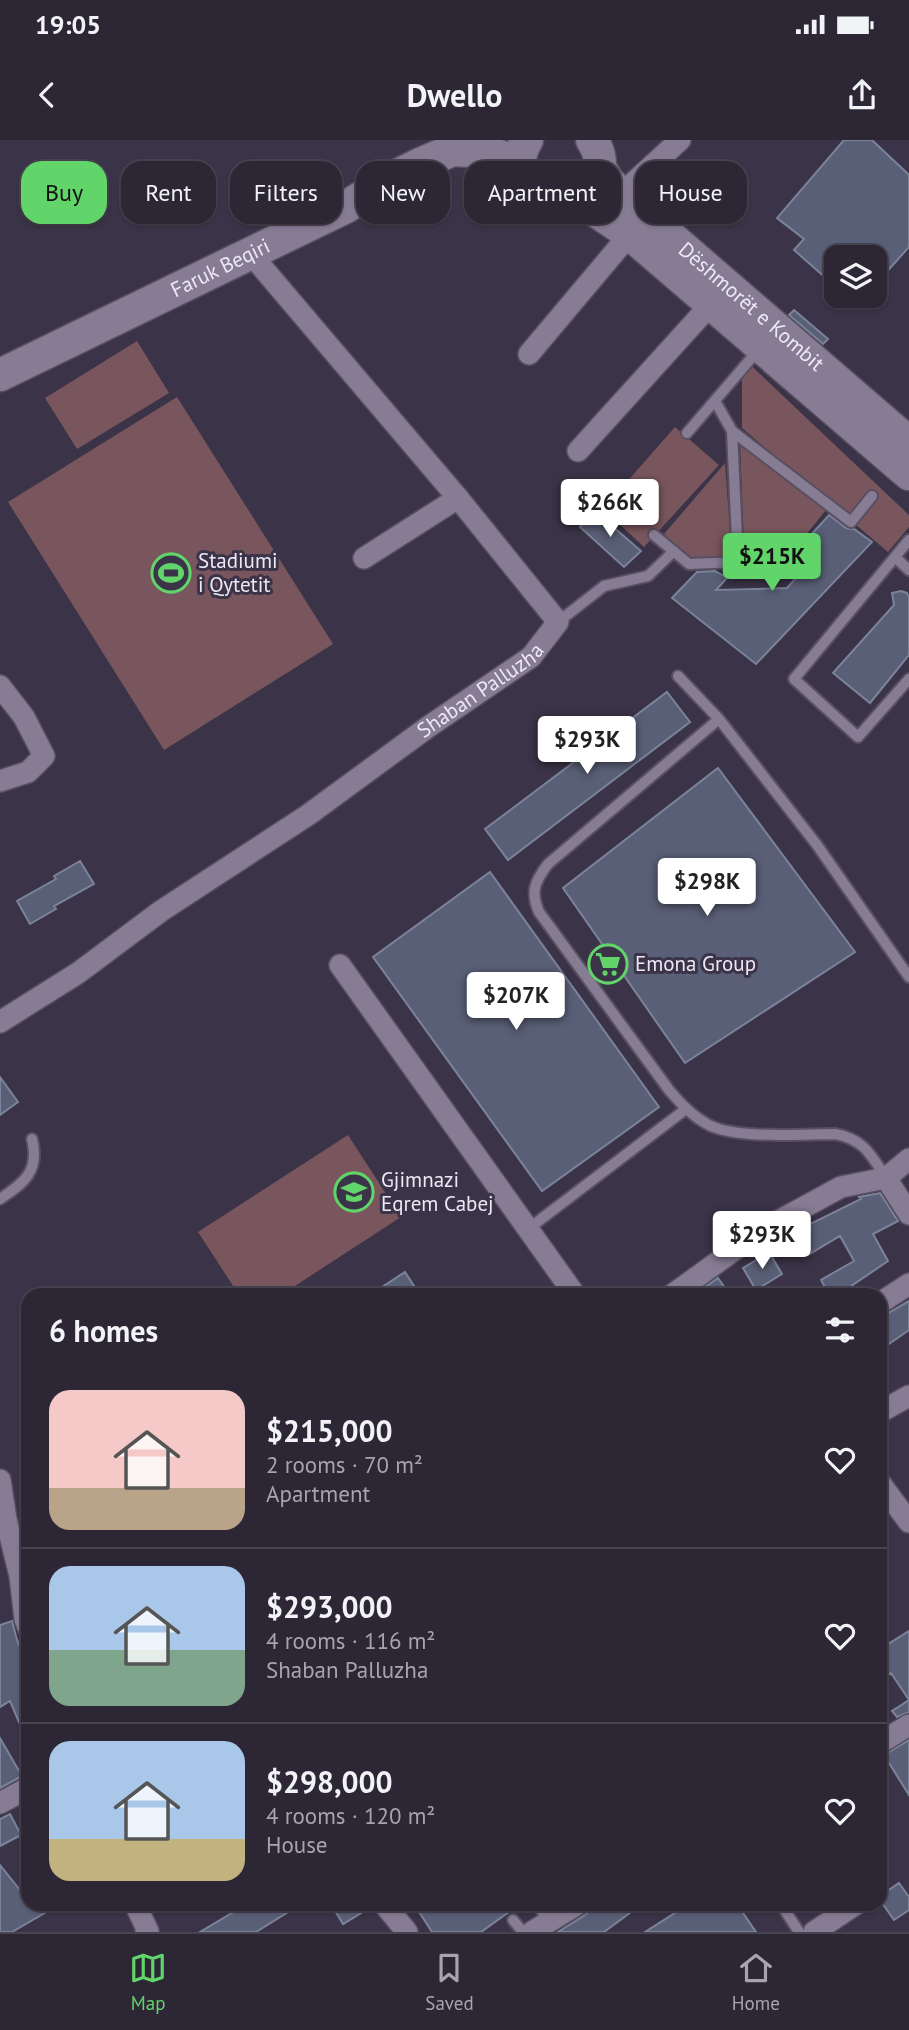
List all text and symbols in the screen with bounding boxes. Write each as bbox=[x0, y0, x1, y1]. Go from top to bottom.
text: 19:05 bbox=[35, 8, 101, 41]
text: Dwello bbox=[407, 74, 502, 116]
icon: back bbox=[28, 76, 66, 114]
icon: share bbox=[843, 76, 881, 114]
chip: Buy bbox=[21, 161, 107, 224]
chip: Rent bbox=[121, 161, 216, 224]
chip: Filters bbox=[230, 161, 342, 224]
chip: New bbox=[356, 161, 450, 224]
chip: Apartment bbox=[464, 161, 621, 224]
chip: House bbox=[635, 161, 747, 224]
street label: Faruk Beqiri bbox=[166, 232, 274, 303]
street label: Dëshmorët e Kombit bbox=[673, 236, 830, 377]
map controls bbox=[824, 245, 887, 308]
button: layers bbox=[824, 245, 887, 308]
pin: $266K bbox=[561, 480, 659, 539]
text: $266K bbox=[577, 487, 643, 516]
pin: $215K bbox=[723, 533, 821, 593]
text: $215K bbox=[739, 541, 805, 570]
place label: Stadiumi i Qytetit bbox=[198, 547, 278, 598]
sports icon: Stadiumi i Qytetit bbox=[150, 552, 192, 594]
street label: Shaban Palluzha bbox=[411, 638, 550, 744]
pin: $293K bbox=[538, 716, 636, 776]
text: $293K bbox=[554, 724, 620, 753]
pin: $298K bbox=[658, 858, 756, 918]
text: $298K bbox=[674, 866, 740, 895]
supermarket icon: Emona Group bbox=[587, 943, 629, 985]
place label: Emona Group bbox=[635, 950, 756, 977]
pin: $207K bbox=[467, 972, 565, 1032]
text: $207K bbox=[483, 980, 549, 1009]
place label: Gjimnazi Eqrem Cabej bbox=[381, 1166, 494, 1217]
school or university icon: Gjimnazi Eqrem Cabej bbox=[333, 1171, 375, 1213]
pin: $293K bbox=[713, 1212, 811, 1271]
text: $293K bbox=[729, 1219, 795, 1248]
text: 6 homes bbox=[49, 1311, 158, 1350]
icon: filters bbox=[821, 1311, 859, 1349]
text: $215,000 bbox=[266, 1411, 393, 1450]
icon: home bbox=[105, 1418, 189, 1502]
icon: heart bbox=[821, 1441, 859, 1479]
text: 2 rooms · 70 m² bbox=[266, 1450, 423, 1479]
text: Apartment bbox=[266, 1479, 370, 1508]
text: $293,000 bbox=[266, 1587, 393, 1626]
icon: home bbox=[105, 1594, 189, 1678]
icon: heart bbox=[821, 1617, 859, 1655]
text: 4 rooms · 116 m² bbox=[266, 1626, 435, 1655]
text: Shaban Palluzha bbox=[266, 1655, 428, 1684]
text: $298,000 bbox=[266, 1762, 393, 1801]
icon: home bbox=[105, 1769, 189, 1853]
icon: heart bbox=[821, 1792, 859, 1830]
text: 4 rooms · 120 m² bbox=[266, 1801, 435, 1830]
text: House bbox=[266, 1830, 328, 1859]
tab: Map bbox=[129, 1949, 167, 2015]
tab: Saved bbox=[425, 1949, 474, 2015]
tab: Home bbox=[732, 1949, 780, 2015]

